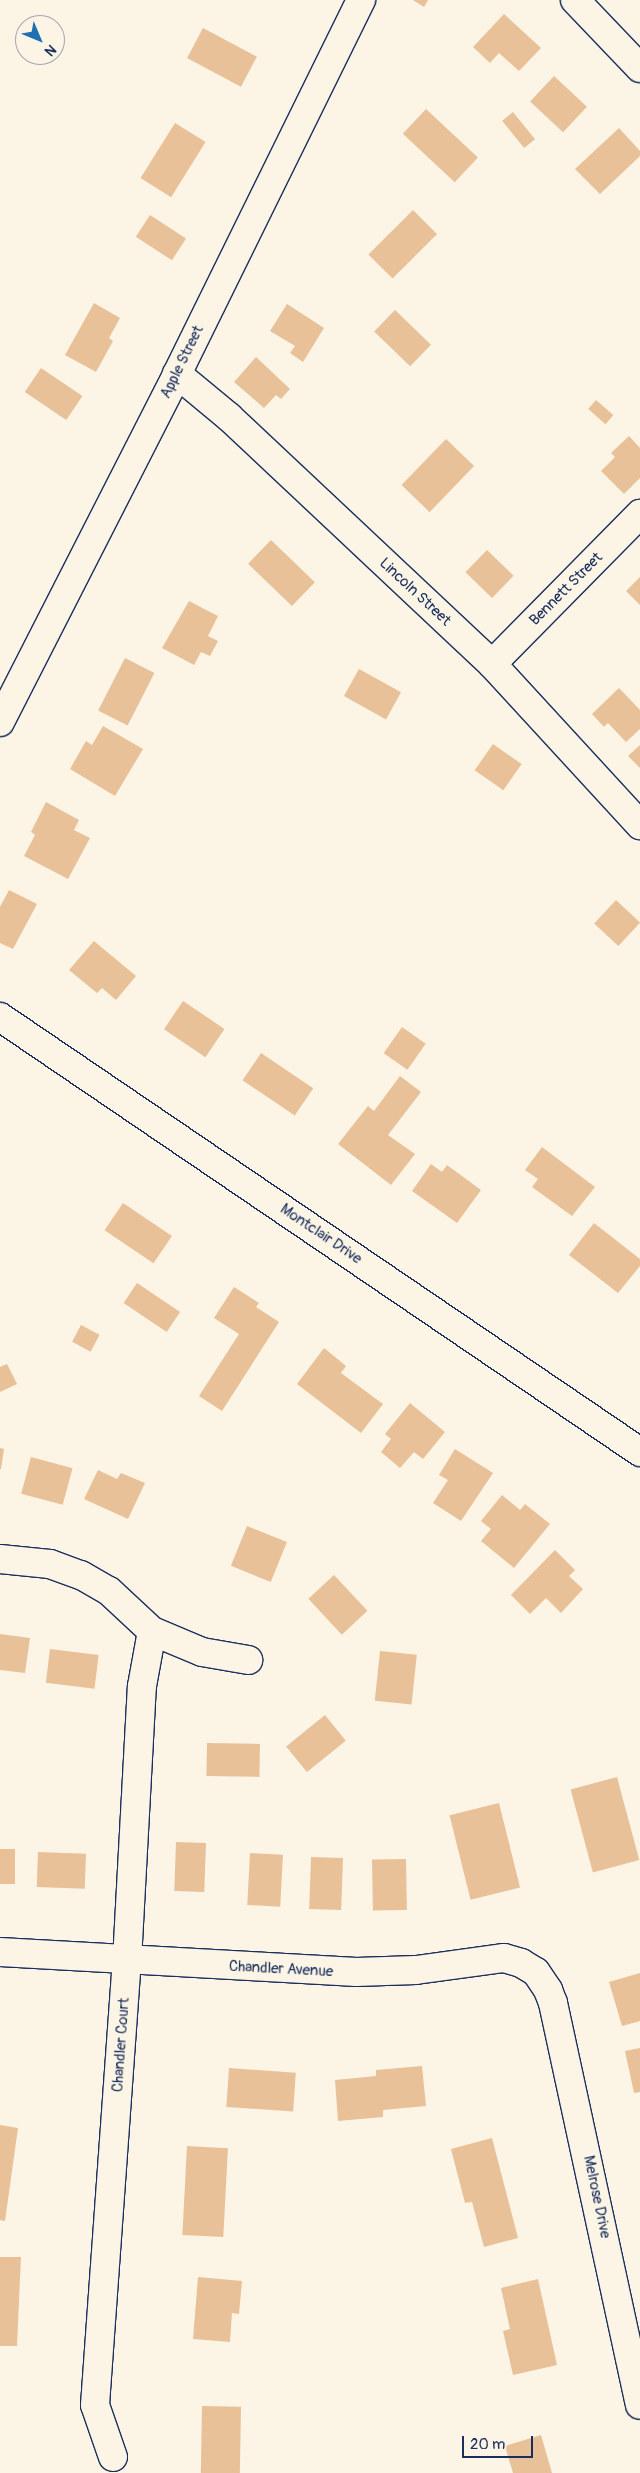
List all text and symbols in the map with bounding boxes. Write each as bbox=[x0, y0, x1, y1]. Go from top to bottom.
north arrow bbox=[15, 15, 65, 65]
text: N bbox=[41, 41, 60, 60]
street label: Apple Street bbox=[157, 323, 207, 401]
street label: Bennett Street bbox=[526, 549, 606, 629]
street label: Lincoln Street bbox=[376, 554, 454, 630]
street label: Montclair Drive bbox=[277, 1200, 365, 1268]
street label: Chandler Avenue bbox=[228, 1957, 334, 1981]
street label: Chandler Court bbox=[109, 1997, 133, 2093]
street label: Melrose Drive bbox=[579, 2154, 615, 2240]
scale bar bbox=[465, 2426, 536, 2458]
text: 20 m bbox=[470, 2435, 505, 2454]

